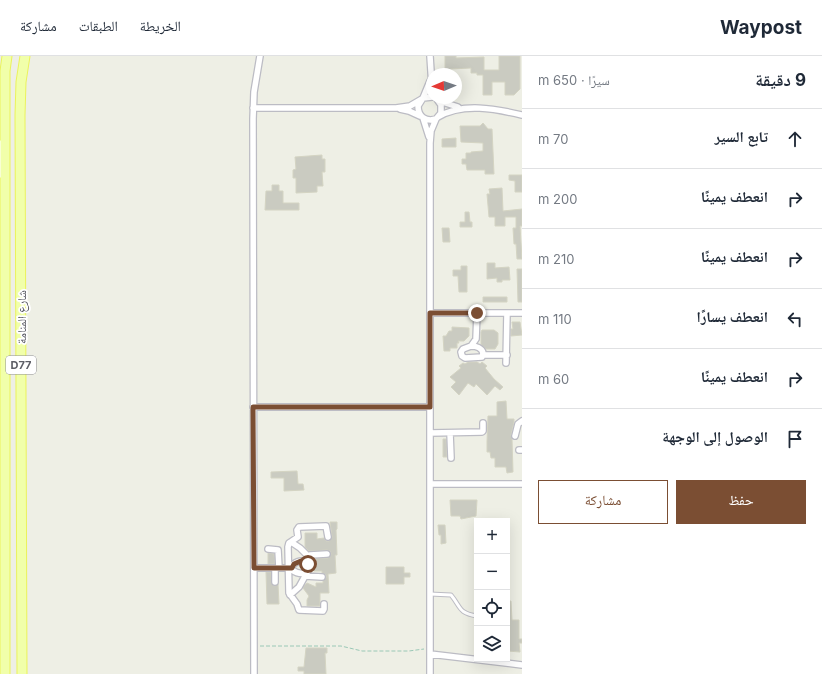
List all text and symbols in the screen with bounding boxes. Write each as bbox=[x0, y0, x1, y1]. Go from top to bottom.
text: Waypost bbox=[720, 16, 802, 39]
text: مشاركة bbox=[20, 17, 57, 34]
text: الطبقات bbox=[79, 17, 118, 34]
text: الخريطة bbox=[140, 17, 181, 34]
north arrow bbox=[426, 68, 462, 104]
text: 9 دقيقة bbox=[755, 70, 806, 90]
text: سيرًا · 650 m bbox=[538, 72, 610, 88]
text: تابع السير bbox=[714, 127, 768, 146]
icon: ahead bbox=[784, 128, 806, 150]
text: 70 m bbox=[538, 131, 568, 147]
text: انعطف يمينًا bbox=[701, 187, 768, 206]
icon: right bbox=[784, 188, 806, 210]
text: 200 m bbox=[538, 191, 577, 207]
text: انعطف يمينًا bbox=[701, 247, 768, 266]
icon: right bbox=[784, 248, 806, 270]
text: 210 m bbox=[538, 251, 574, 267]
street label: شارع المنامة bbox=[14, 290, 30, 344]
route end bbox=[468, 304, 486, 322]
text: انعطف يسارًا bbox=[696, 307, 768, 326]
icon: left bbox=[784, 308, 806, 330]
text: 110 m bbox=[538, 311, 572, 327]
road number: D77 bbox=[6, 356, 36, 374]
text: انعطف يمينًا bbox=[701, 367, 768, 386]
icon: right bbox=[784, 368, 806, 390]
text: 60 m bbox=[538, 371, 569, 387]
text: الوصول إلى الوجهة bbox=[662, 427, 768, 446]
icon: arrive bbox=[784, 428, 806, 450]
button: مشاركة bbox=[538, 480, 668, 524]
button: حفظ bbox=[676, 480, 806, 524]
map controls bbox=[474, 518, 510, 662]
button: + bbox=[474, 518, 510, 554]
button: − bbox=[474, 554, 510, 590]
route start bbox=[299, 555, 317, 573]
button: locate bbox=[474, 590, 510, 626]
button: layers bbox=[474, 626, 510, 662]

